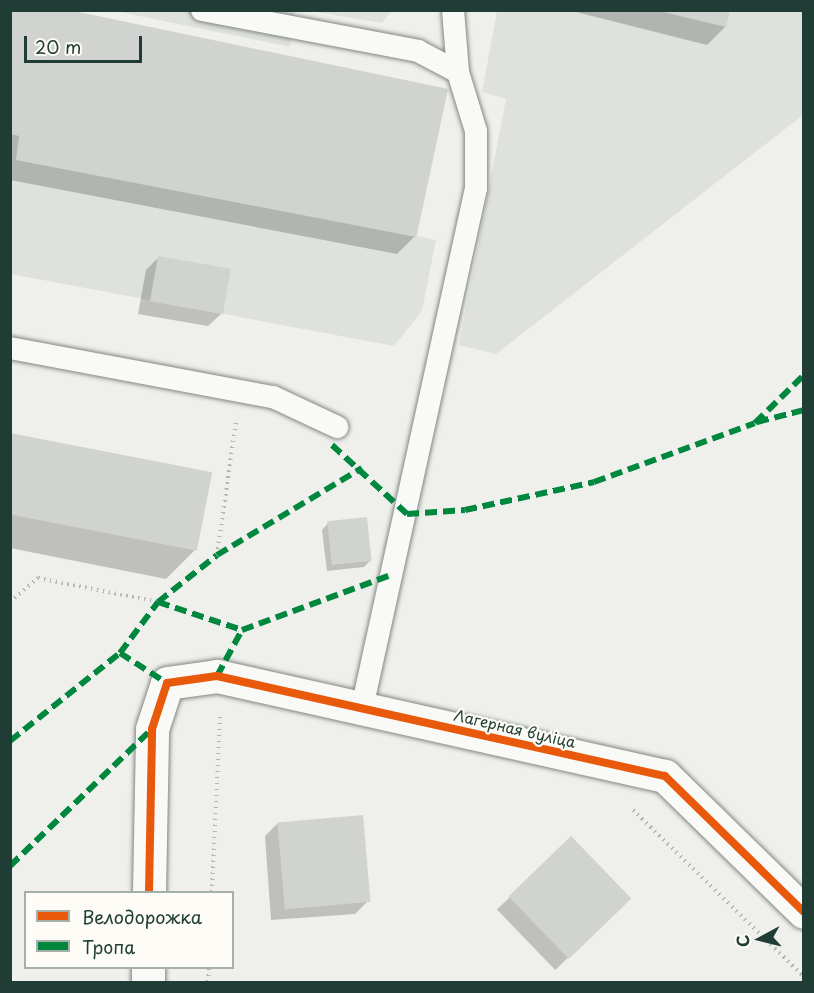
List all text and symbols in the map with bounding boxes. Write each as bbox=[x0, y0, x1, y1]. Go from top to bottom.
scale bar bbox=[27, 24, 146, 62]
text: 20 m bbox=[35, 33, 81, 60]
street label: Лагерная вуліца bbox=[452, 705, 578, 751]
legend bbox=[24, 891, 234, 969]
text: Велодорожка bbox=[82, 903, 202, 930]
north arrow bbox=[730, 909, 790, 969]
text: Тропа bbox=[82, 933, 135, 960]
text: С bbox=[729, 934, 755, 949]

